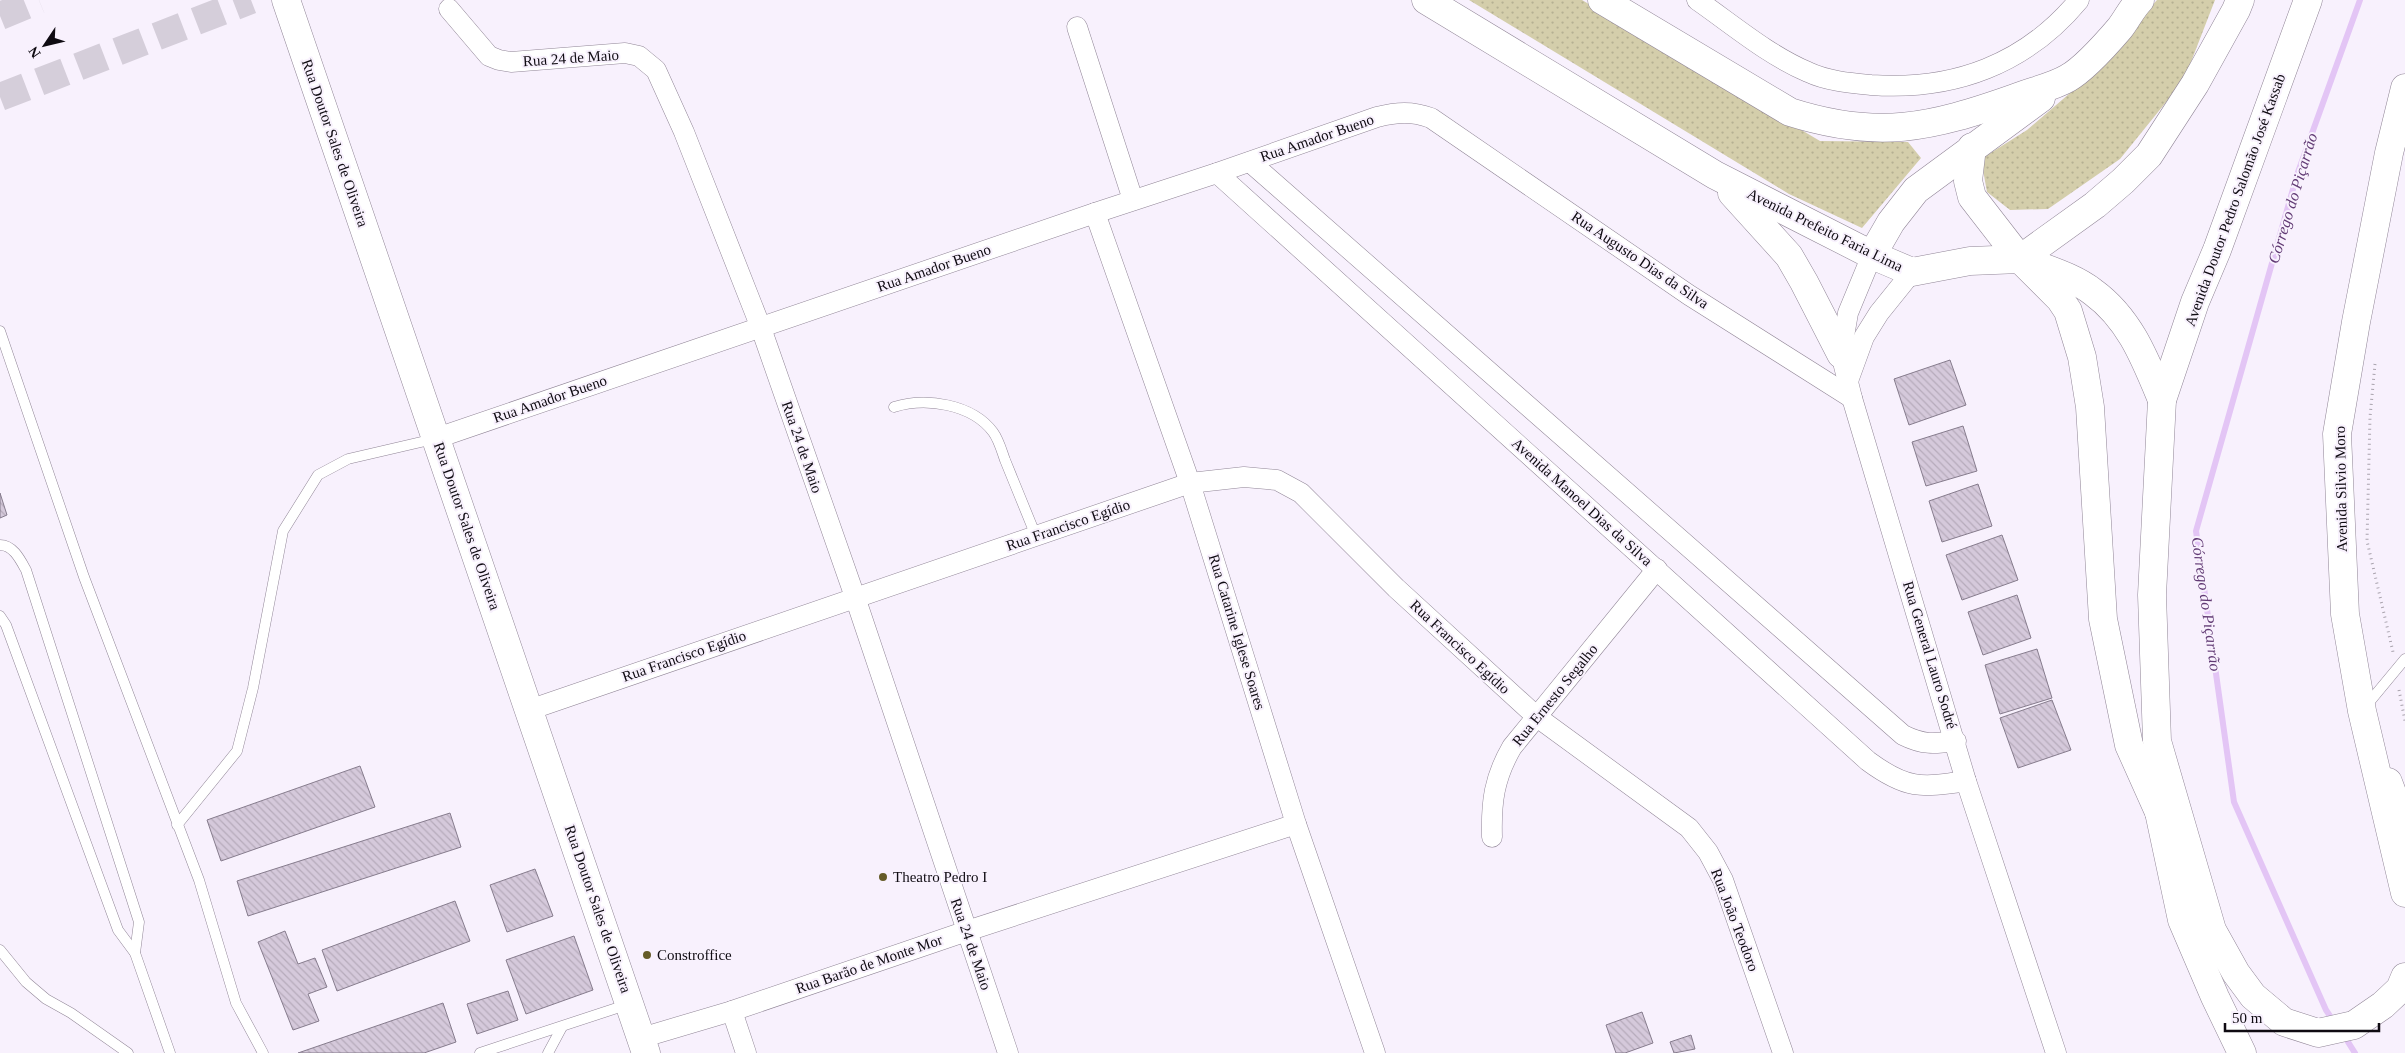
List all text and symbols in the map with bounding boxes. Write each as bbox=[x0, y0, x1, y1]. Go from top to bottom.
north arrow bbox=[20, 20, 70, 70]
text: N bbox=[26, 44, 44, 61]
street label: Rua 24 de Maio bbox=[522, 47, 620, 69]
street label: Rua Doutor Sales de Oliveira bbox=[299, 57, 371, 229]
street label: Avenida Doutor Pedro Salomão José Kassab bbox=[2182, 72, 2288, 328]
street label: Rua Amador Bueno bbox=[1258, 111, 1376, 165]
water label: Córrego do Piçarrão bbox=[2265, 131, 2321, 266]
street label: Avenida Prefeito Faria Lima bbox=[1745, 185, 1906, 275]
street label: Rua Augusto Dias da Silva bbox=[1569, 208, 1712, 312]
street label: Rua Amador Bueno bbox=[875, 241, 993, 295]
street label: Rua Amador Bueno bbox=[491, 372, 609, 426]
street label: Rua 24 de Maio bbox=[779, 399, 825, 495]
street label: Avenida Silvio Moro bbox=[2332, 426, 2350, 552]
street label: Avenida Manoel Dias da Silva bbox=[1509, 435, 1656, 569]
street label: Rua Doutor Sales de Oliveira bbox=[431, 440, 503, 612]
street label: Rua Francisco Egídio bbox=[1004, 496, 1132, 554]
water label: Córrego do Piçarrão bbox=[2188, 536, 2224, 672]
street label: Rua Catarine Iglese Soares bbox=[1206, 552, 1268, 712]
street label: Rua General Lauro Sodré bbox=[1900, 579, 1960, 731]
street label: Rua Francisco Egídio bbox=[1407, 597, 1513, 697]
street label: Rua Francisco Egídio bbox=[620, 627, 748, 685]
street label: Rua Ernesto Segalho bbox=[1509, 641, 1601, 749]
street label: Rua Doutor Sales de Oliveira bbox=[562, 823, 634, 995]
street label: Rua João Teodoro bbox=[1708, 866, 1762, 974]
place label: Theatro Pedro I bbox=[893, 869, 987, 885]
marker: Theatro Pedro I bbox=[877, 871, 889, 883]
street label: Rua 24 de Maio bbox=[948, 896, 994, 992]
street label: Rua Barão de Monte Mor bbox=[794, 931, 944, 997]
place label: Constroffice bbox=[657, 947, 732, 963]
marker: Constroffice bbox=[641, 949, 653, 961]
scale bar bbox=[2225, 1000, 2379, 1032]
text: 50 m bbox=[2232, 1010, 2263, 1026]

